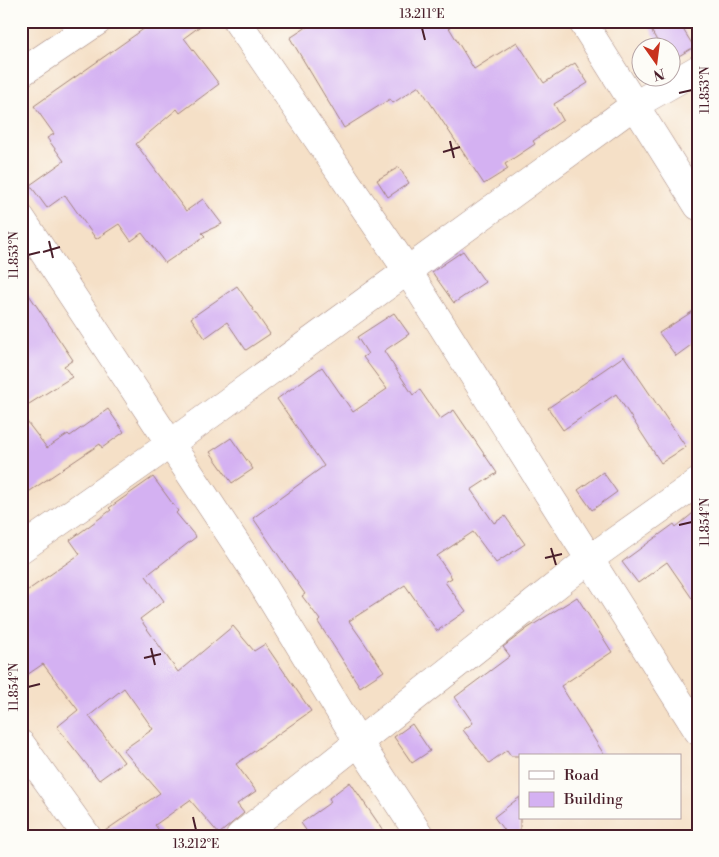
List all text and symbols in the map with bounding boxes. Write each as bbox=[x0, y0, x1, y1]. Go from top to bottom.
text: 13.211°E bbox=[400, 7, 444, 22]
north arrow bbox=[632, 38, 682, 88]
text: N bbox=[651, 64, 666, 84]
text: 11.853°N bbox=[698, 66, 713, 114]
text: 11.853°N bbox=[7, 231, 22, 279]
text: 11.854°N bbox=[698, 498, 713, 546]
text: 11.854°N bbox=[7, 663, 22, 711]
legend bbox=[519, 754, 682, 820]
text: Road bbox=[564, 766, 599, 785]
text: Building bbox=[563, 790, 623, 809]
text: 13.212°E bbox=[173, 837, 219, 852]

